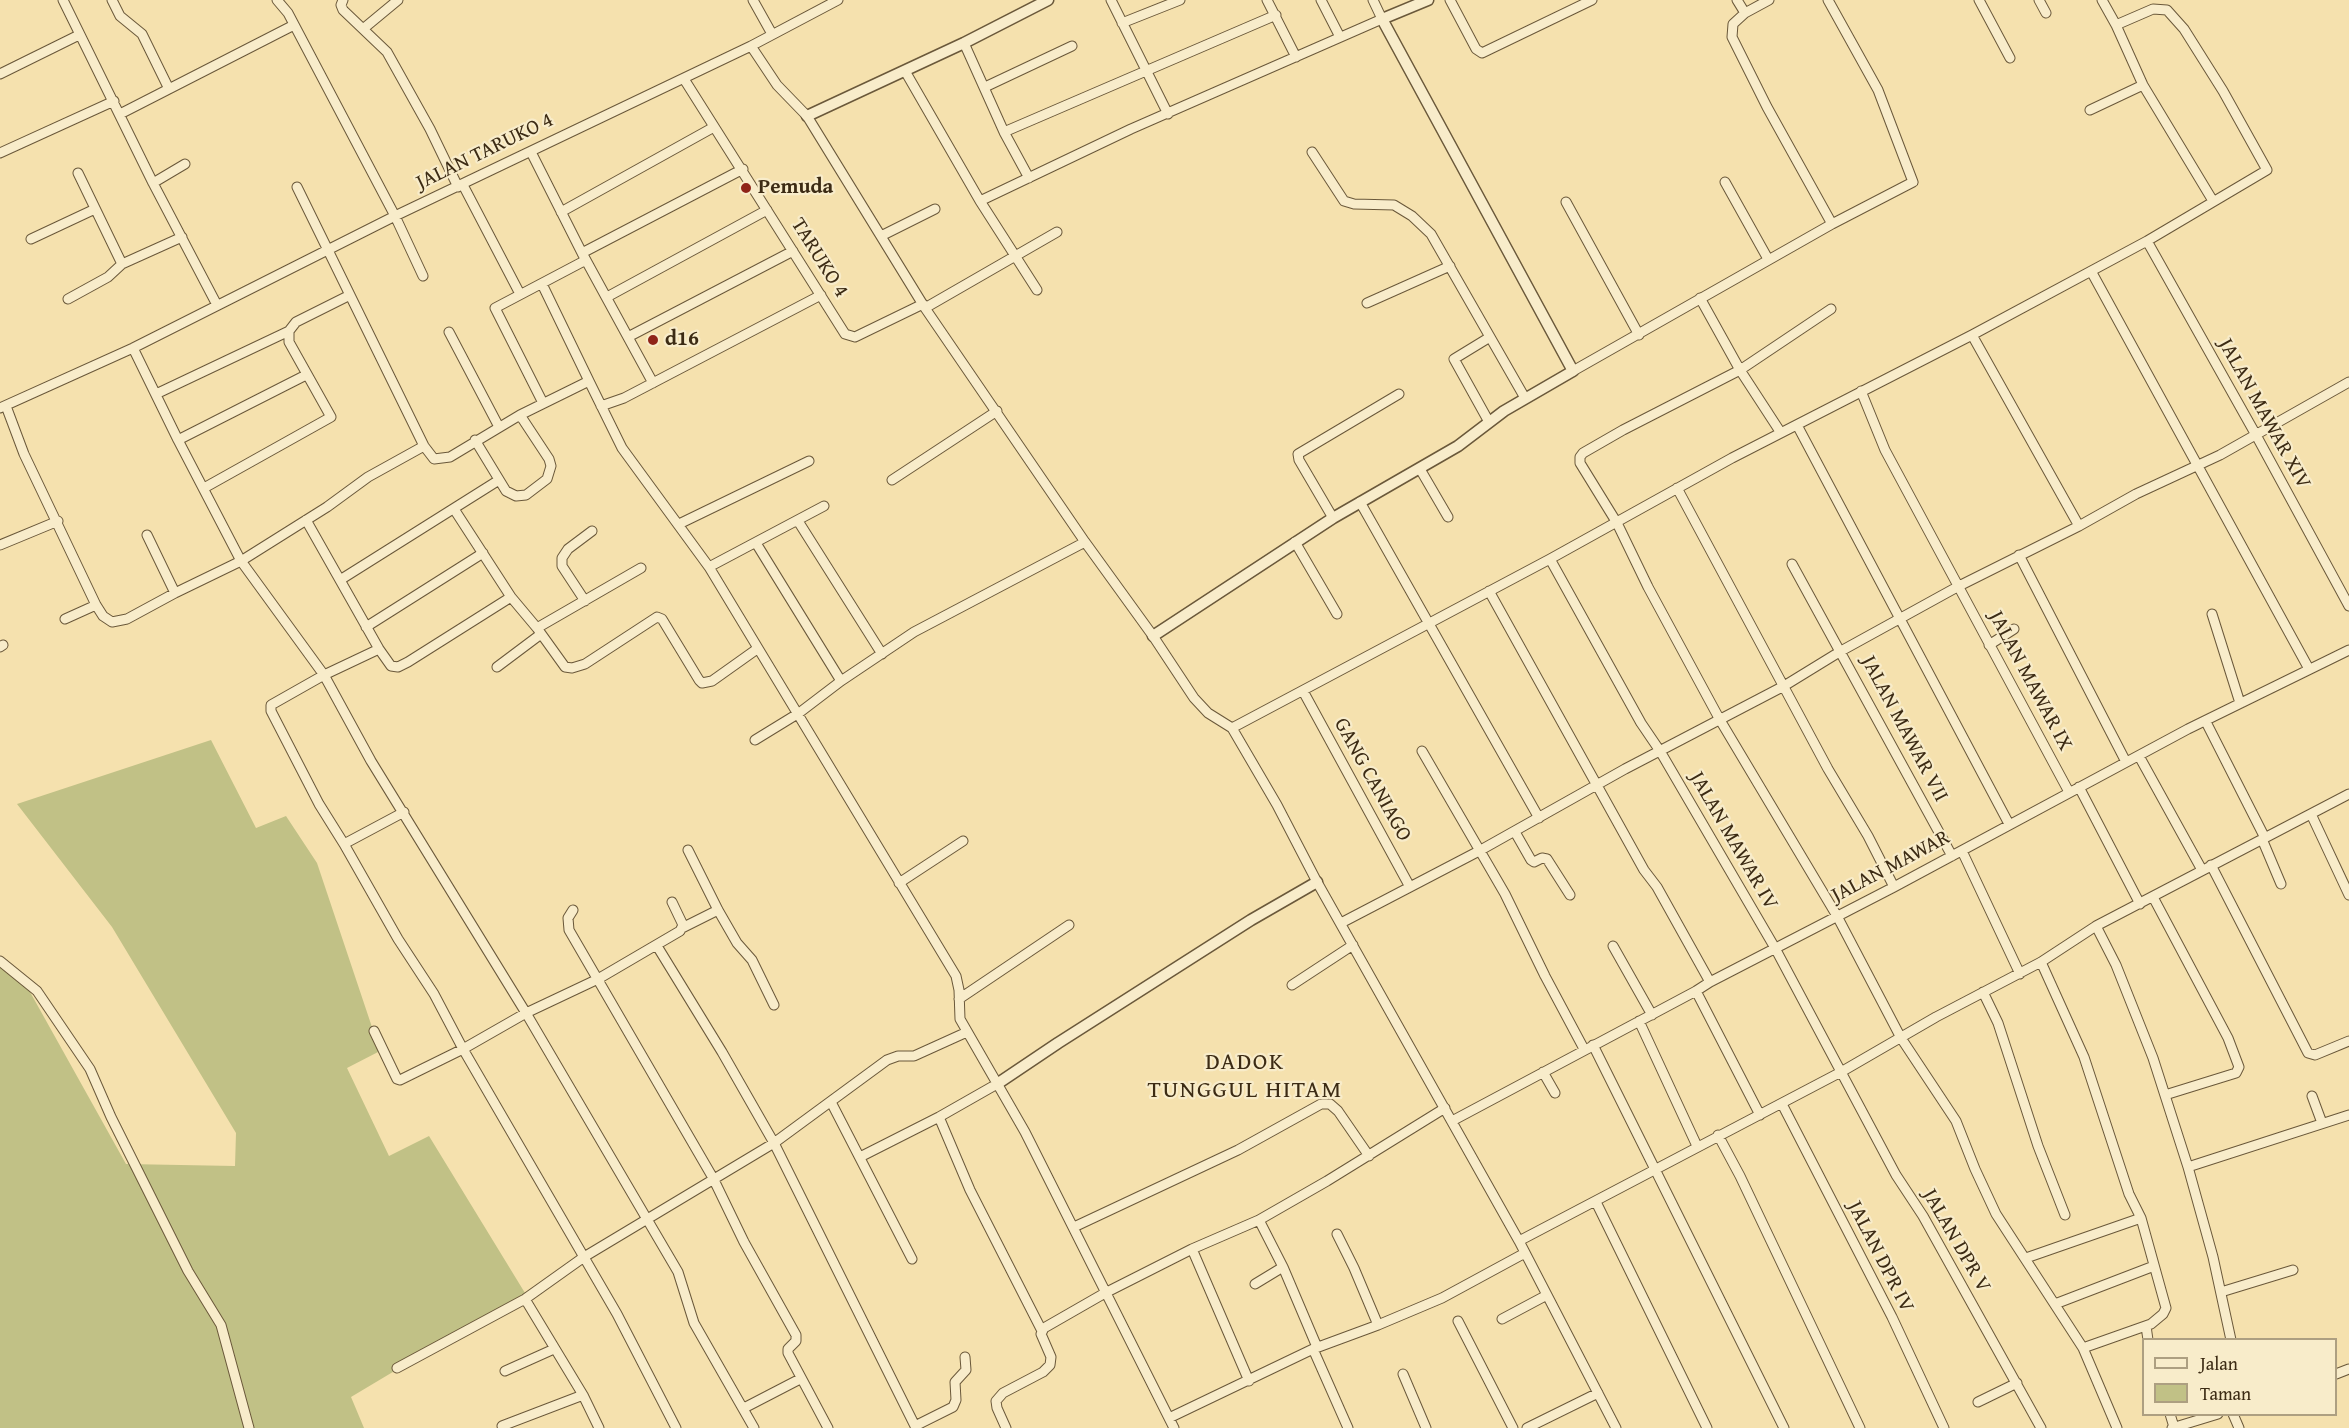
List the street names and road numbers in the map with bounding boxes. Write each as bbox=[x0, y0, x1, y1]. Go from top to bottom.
street label: JALAN TARUKO 4 bbox=[412, 108, 558, 196]
street label: TARUKO 4 bbox=[785, 214, 853, 302]
street label: JALAN MAWAR XIV bbox=[2212, 334, 2316, 494]
street label: JALAN MAWAR IX bbox=[1983, 607, 2077, 755]
street label: JALAN MAWAR VII bbox=[1855, 652, 1953, 806]
street label: GANG CANIAGO bbox=[1328, 714, 1416, 846]
street label: JALAN MAWAR IV bbox=[1683, 767, 1783, 915]
street label: JALAN MAWAR bbox=[1828, 825, 1954, 909]
street label: JALAN DPR V bbox=[1916, 1185, 1996, 1297]
street label: JALAN DPR IV bbox=[1841, 1197, 1919, 1317]

